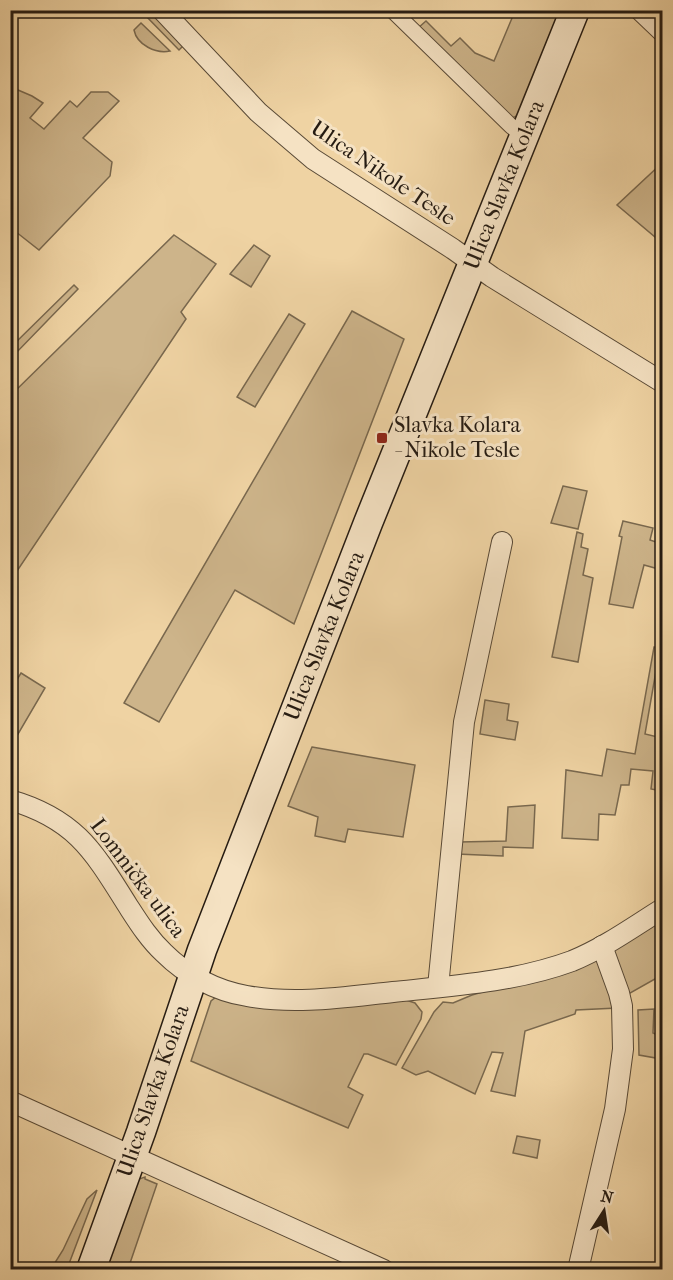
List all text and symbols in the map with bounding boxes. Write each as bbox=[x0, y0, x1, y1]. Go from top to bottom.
street label: Ulica Slavka Kolara bbox=[458, 96, 550, 274]
street label: Ulica Nikole Tesle bbox=[306, 115, 461, 231]
place label: Slavka Kolara - Nikole Tesle bbox=[394, 412, 521, 463]
marker: Slavka Kolara - Nikole Tesle bbox=[375, 431, 389, 445]
street label: Ulica Slavka Kolara bbox=[278, 547, 370, 725]
street label: Lomnička ulica bbox=[85, 813, 192, 943]
street label: Ulica Slavka Kolara bbox=[111, 1001, 195, 1181]
north arrow bbox=[574, 1181, 634, 1241]
text: N bbox=[599, 1186, 616, 1208]

